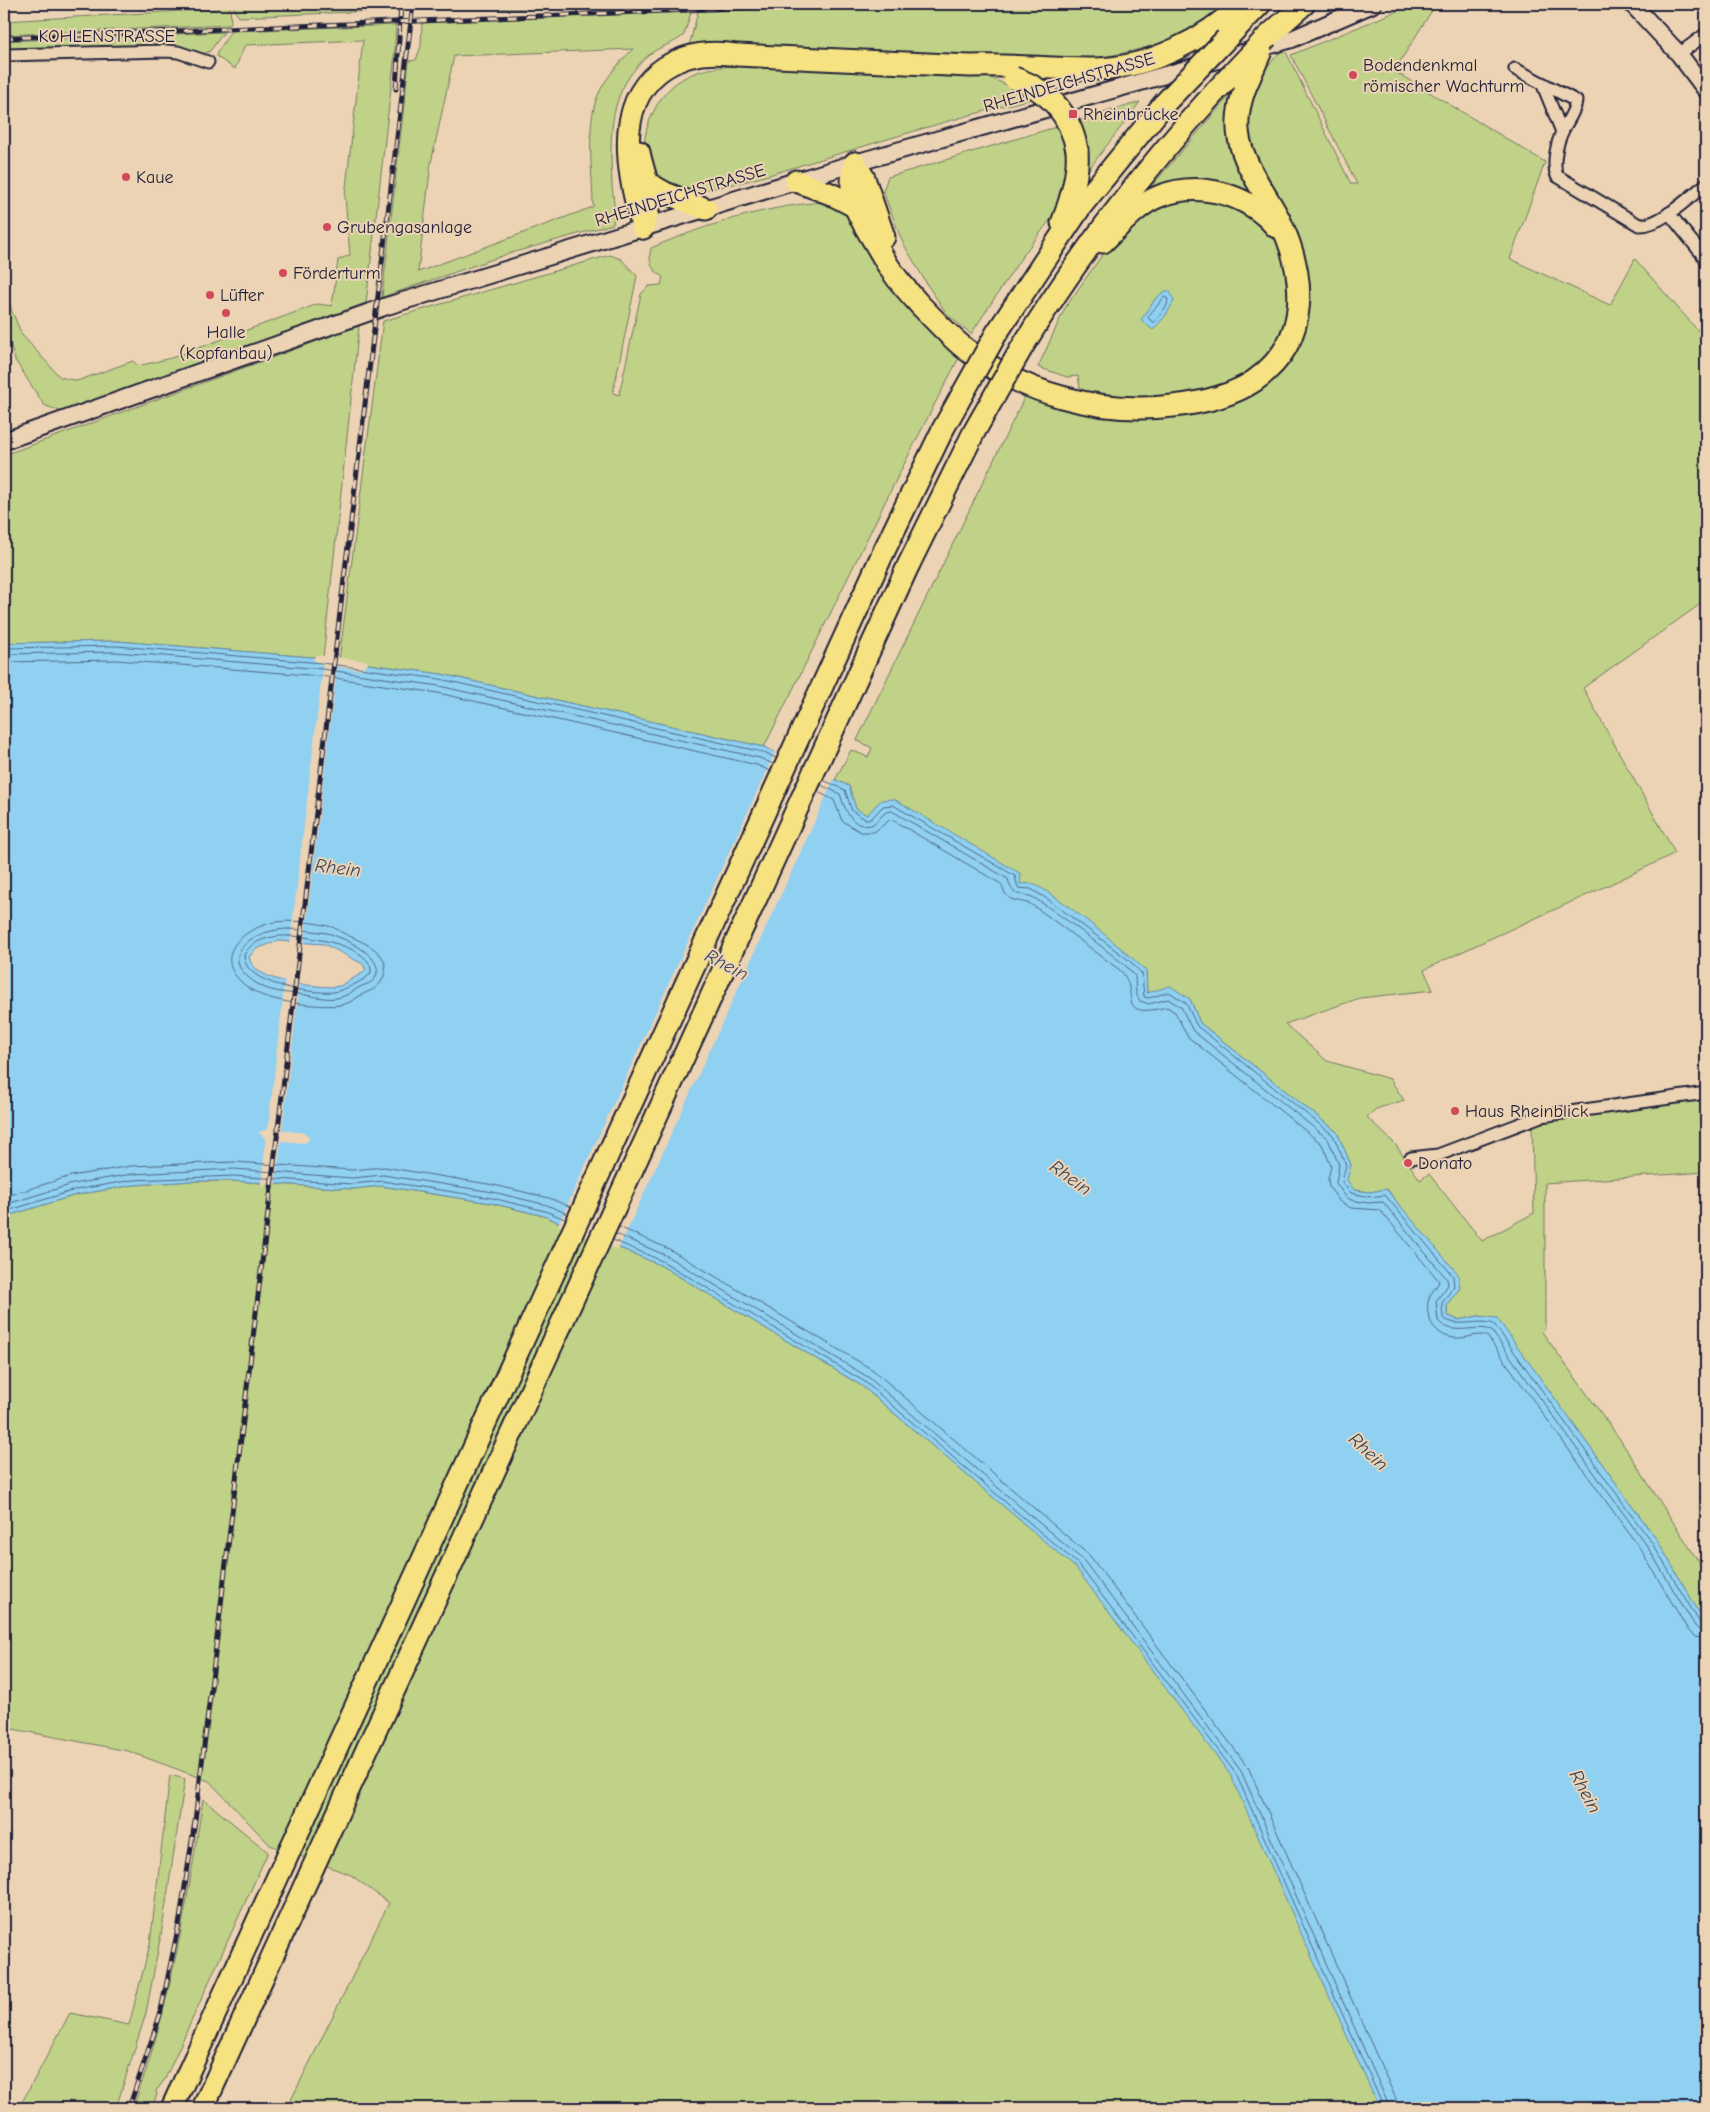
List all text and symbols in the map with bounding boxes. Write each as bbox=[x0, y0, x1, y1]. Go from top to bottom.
street label: KOHLENSTRASSE bbox=[39, 26, 176, 47]
street label: RHEINDEICHSTRASSE bbox=[981, 48, 1157, 117]
place label: Bodendenkmal römischer Wachturm bbox=[1363, 55, 1524, 97]
marker: Bodendenkmal römischer Wachturm bbox=[1347, 69, 1359, 81]
place label: Rheinbrücke bbox=[1083, 104, 1178, 125]
marker: Rheinbrücke bbox=[1067, 108, 1079, 120]
street label: RHEINDEICHSTRASSE bbox=[592, 159, 768, 231]
place label: Kaue bbox=[136, 167, 174, 188]
marker: Kaue bbox=[120, 171, 132, 183]
place label: Grubengasanlage bbox=[337, 217, 472, 238]
marker: Grubengasanlage bbox=[321, 221, 333, 233]
place label: Förderturm bbox=[293, 263, 381, 284]
marker: Förderturm bbox=[277, 267, 289, 279]
place label: Lüfter bbox=[220, 285, 265, 306]
marker: Lüfter bbox=[204, 289, 216, 301]
marker: Halle (Kopfanbau) bbox=[220, 307, 232, 319]
place label: Halle (Kopfanbau) bbox=[179, 322, 273, 364]
water label: Rhein bbox=[314, 854, 362, 882]
water label: Rhein bbox=[701, 944, 752, 985]
place label: Haus Rheinblick bbox=[1465, 1101, 1589, 1122]
marker: Haus Rheinblick bbox=[1449, 1105, 1461, 1117]
place label: Donato bbox=[1418, 1153, 1472, 1174]
water label: Rhein bbox=[1045, 1155, 1095, 1200]
marker: Donato bbox=[1402, 1157, 1414, 1169]
water label: Rhein bbox=[1344, 1428, 1393, 1475]
water label: Rhein bbox=[1565, 1766, 1606, 1817]

